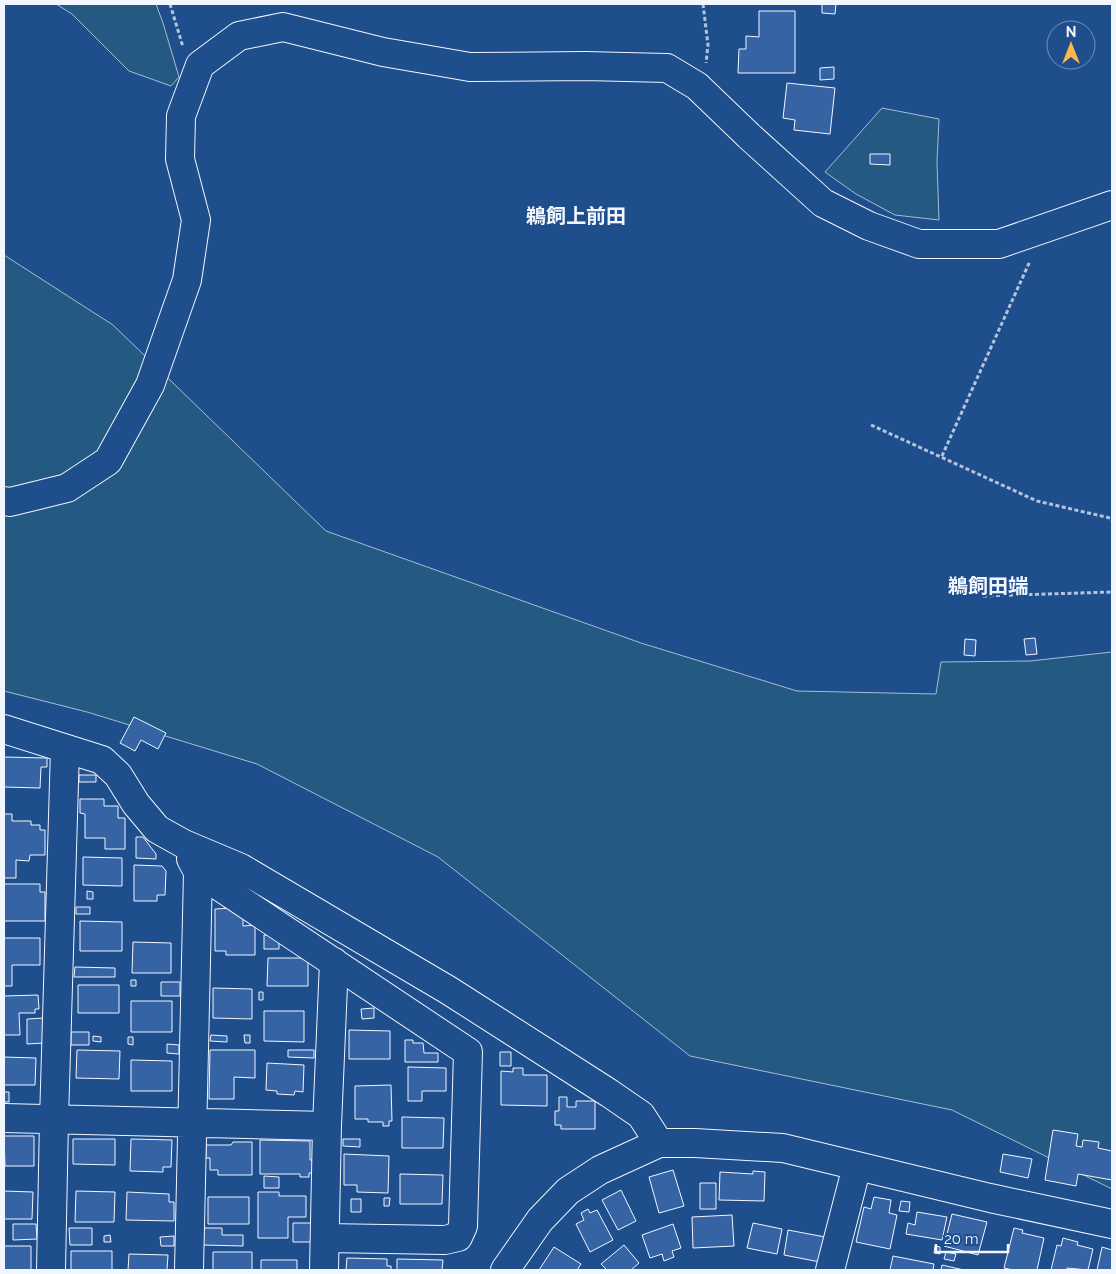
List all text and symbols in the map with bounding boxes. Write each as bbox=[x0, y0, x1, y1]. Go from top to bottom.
north arrow bbox=[1046, 20, 1096, 70]
text: N bbox=[1066, 24, 1076, 40]
district label: 鵜飼上前田 bbox=[526, 204, 626, 228]
district label: 鵜飼田端 bbox=[948, 574, 1028, 598]
scale bar bbox=[936, 1222, 1008, 1254]
text: 20 m bbox=[944, 1230, 979, 1248]

